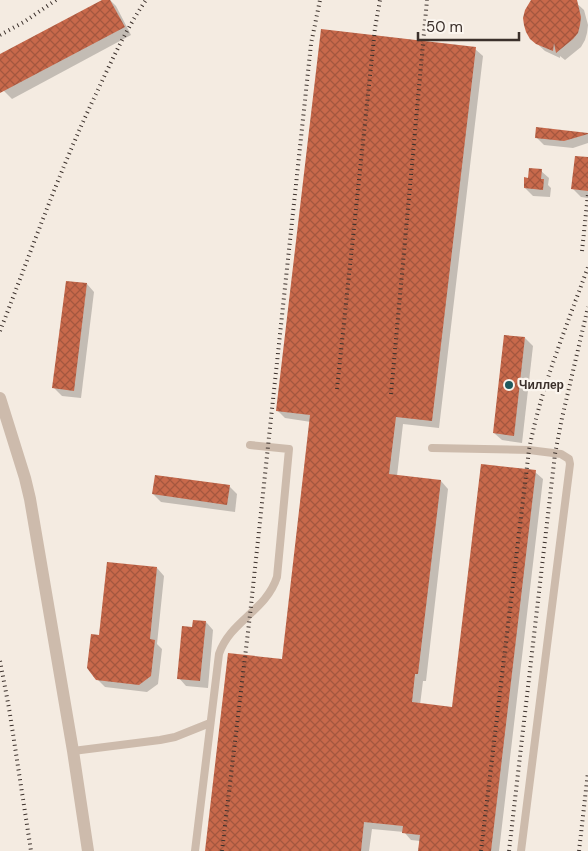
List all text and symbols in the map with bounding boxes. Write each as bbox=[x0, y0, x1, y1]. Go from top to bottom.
scale bar bbox=[418, 10, 519, 42]
text: 50 m bbox=[426, 17, 463, 37]
place label: Чиллер bbox=[519, 377, 564, 393]
marker: Чиллер bbox=[503, 379, 515, 391]

